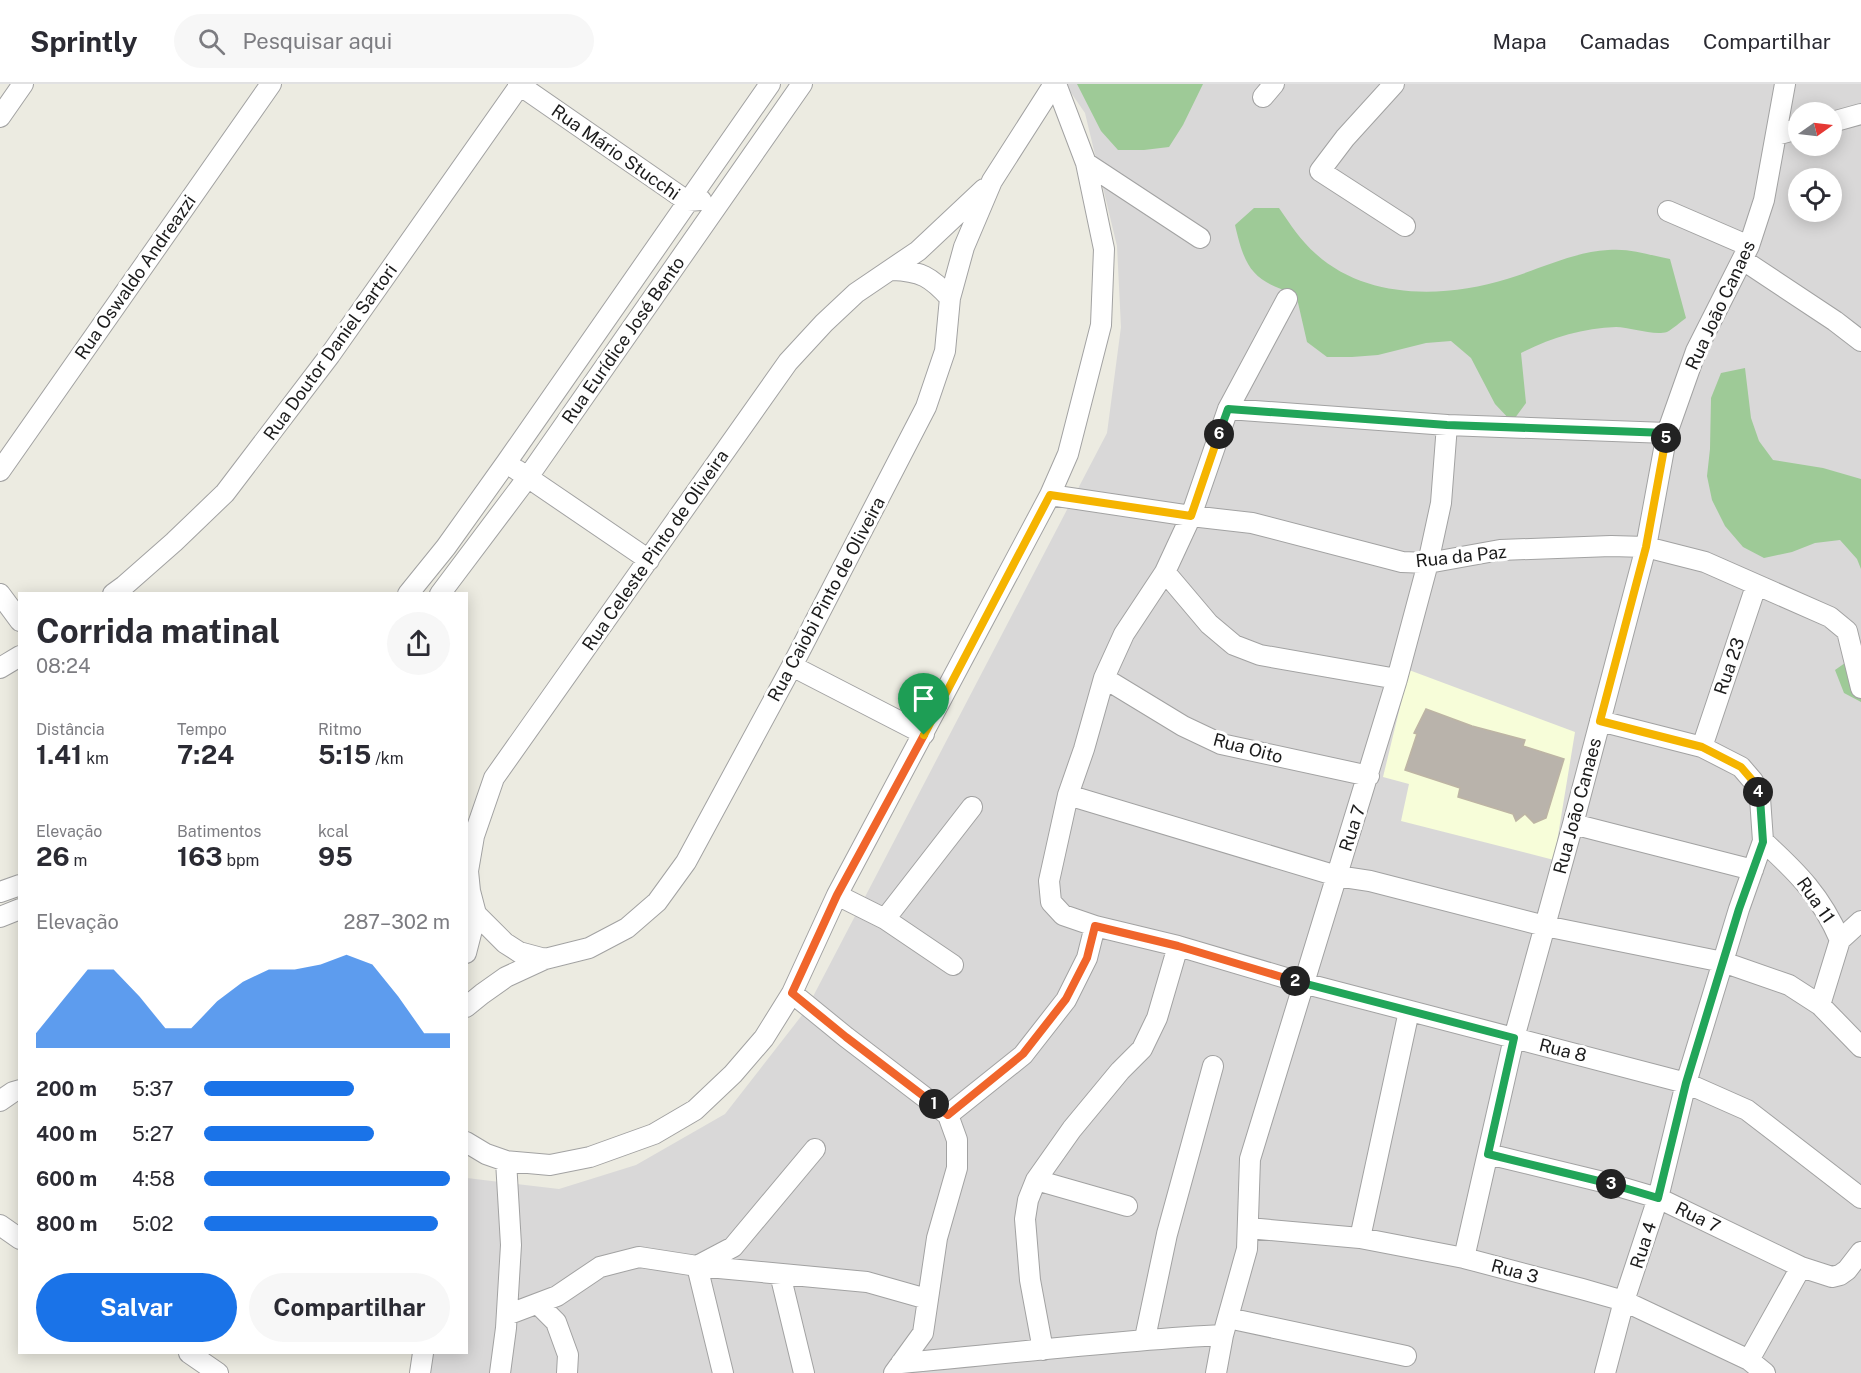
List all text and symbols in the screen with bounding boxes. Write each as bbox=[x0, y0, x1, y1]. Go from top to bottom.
search box bbox=[174, 14, 594, 68]
text: Sprintly bbox=[30, 25, 138, 58]
icon: search bbox=[195, 25, 228, 58]
text: Pesquisar aqui bbox=[243, 28, 392, 54]
text: Mapa bbox=[1493, 29, 1547, 54]
text: Camadas bbox=[1580, 29, 1670, 54]
text: Compartilhar bbox=[1703, 29, 1831, 54]
street label: Rua Mário Stucchi bbox=[548, 100, 684, 204]
north arrow bbox=[1788, 102, 1842, 156]
map controls bbox=[1788, 102, 1842, 222]
button: locate bbox=[1788, 168, 1842, 222]
street label: Rua Oswaldo Andreazzi bbox=[70, 191, 200, 363]
street label: Rua João Canaes bbox=[1681, 237, 1759, 373]
street label: Rua Eurídice José Bento bbox=[557, 252, 689, 428]
street label: Rua Doutor Daniel Sartori bbox=[259, 260, 401, 444]
pin: 6 bbox=[1204, 419, 1234, 449]
pin: 5 bbox=[1651, 423, 1681, 453]
text: 6 bbox=[1214, 424, 1224, 443]
text: 5 bbox=[1661, 428, 1671, 447]
street label: Rua Celeste Pinto de Oliveira bbox=[578, 446, 732, 654]
street label: Rua Caiobi Pinto de Oliveira bbox=[763, 493, 889, 705]
street label: Rua da Paz bbox=[1414, 541, 1508, 571]
text: Corrida matinal bbox=[36, 612, 280, 650]
button: share bbox=[387, 612, 450, 675]
street label: Rua 23 bbox=[1709, 635, 1749, 697]
text: 08:24 bbox=[36, 654, 90, 678]
pin bbox=[898, 673, 949, 735]
icon: arrive bbox=[907, 682, 940, 715]
text: Distância bbox=[36, 720, 105, 739]
text: Tempo bbox=[177, 720, 227, 739]
text: Ritmo bbox=[318, 720, 362, 739]
street label: Rua Oito bbox=[1211, 729, 1285, 767]
street label: Rua João Canaes bbox=[1549, 736, 1605, 876]
text: 1.41 bbox=[36, 739, 82, 770]
text: 7:24 bbox=[177, 739, 234, 770]
text: 5:15 bbox=[318, 739, 371, 770]
text: km bbox=[82, 749, 109, 768]
text: /km bbox=[371, 749, 404, 768]
pin: 4 bbox=[1743, 777, 1773, 807]
text: 4 bbox=[1753, 782, 1763, 801]
street label: Rua 7 bbox=[1335, 802, 1369, 854]
text: Elevação bbox=[36, 822, 102, 841]
text: Batimentos bbox=[177, 822, 261, 841]
text: kcal bbox=[318, 822, 349, 841]
text: 26 bbox=[36, 841, 70, 872]
text: 163 bbox=[177, 841, 223, 872]
text: 95 bbox=[318, 841, 353, 872]
text: m bbox=[70, 851, 87, 870]
text: bpm bbox=[223, 851, 259, 870]
street label: Rua 11 bbox=[1793, 873, 1839, 927]
text: Elevação bbox=[36, 910, 119, 934]
text: 287–302 m bbox=[344, 910, 450, 934]
pin: 2 bbox=[1280, 966, 1310, 996]
text: 2 bbox=[1290, 971, 1300, 990]
street label: Rua 8 bbox=[1537, 1034, 1589, 1066]
text: 200 m bbox=[36, 1077, 97, 1101]
text: 5:37 bbox=[132, 1077, 174, 1101]
pin: 1 bbox=[919, 1089, 949, 1119]
text: 1 bbox=[931, 1094, 937, 1113]
text: 400 m bbox=[36, 1122, 97, 1146]
text: 5:27 bbox=[132, 1122, 174, 1146]
text: 600 m bbox=[36, 1167, 97, 1191]
text: 4:58 bbox=[132, 1167, 175, 1191]
pin: 3 bbox=[1596, 1169, 1626, 1199]
text: 3 bbox=[1606, 1174, 1616, 1193]
street label: Rua 7 bbox=[1672, 1197, 1724, 1237]
text: 800 m bbox=[36, 1212, 98, 1236]
text: 5:02 bbox=[132, 1212, 173, 1236]
street label: Rua 4 bbox=[1626, 1219, 1660, 1271]
street label: Rua 3 bbox=[1489, 1255, 1541, 1287]
button: Salvar bbox=[36, 1273, 237, 1342]
button: Compartilhar bbox=[249, 1273, 450, 1342]

